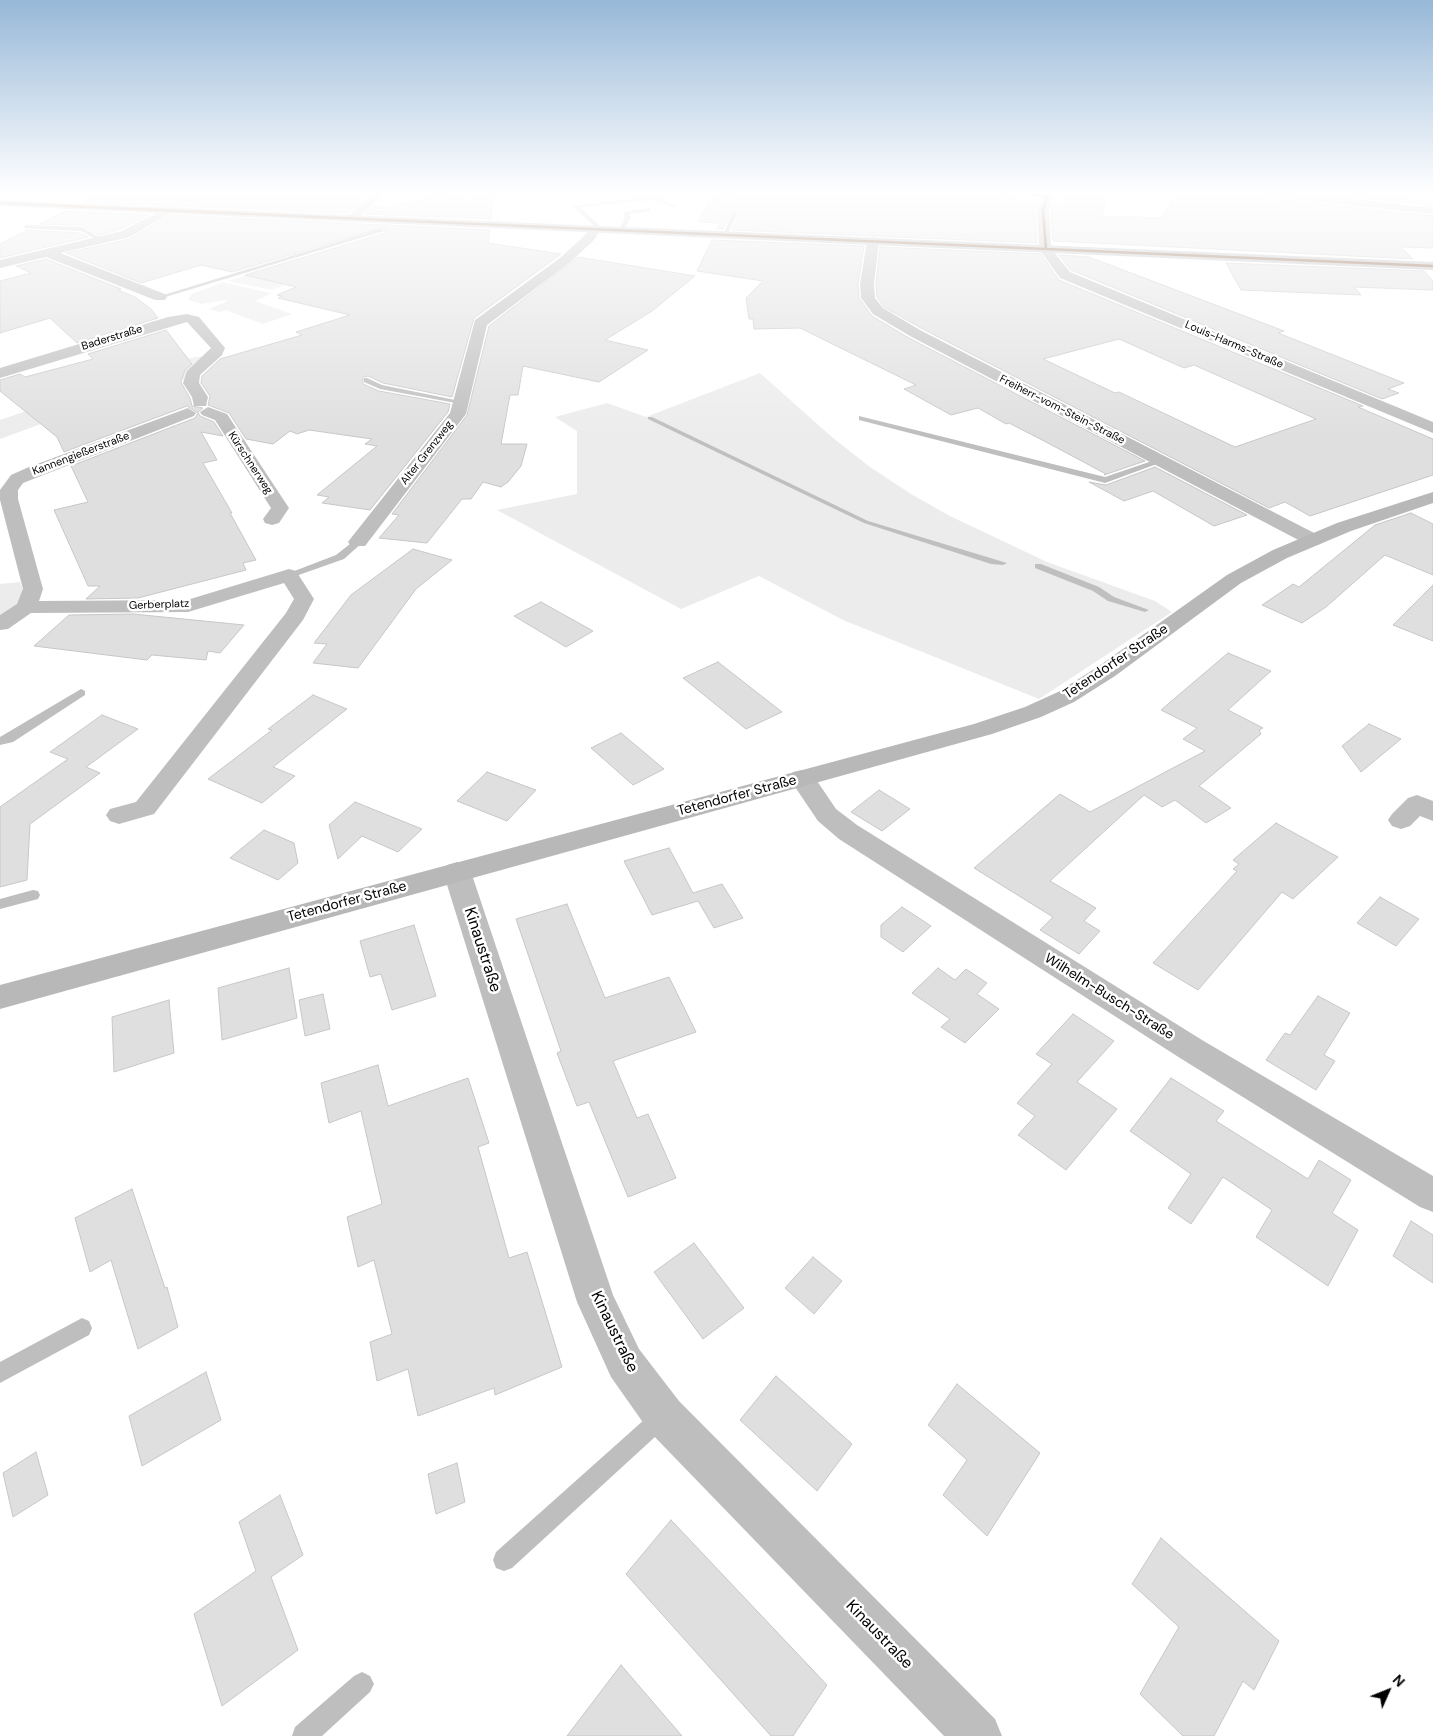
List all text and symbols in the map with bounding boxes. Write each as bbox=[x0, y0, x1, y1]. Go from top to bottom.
street label: Louis-Harms-Straße bbox=[1183, 318, 1285, 372]
street label: Baderstraße bbox=[80, 323, 144, 353]
street label: Freiherr-vom-Stein-Straße bbox=[997, 373, 1127, 447]
street label: Alter Grenzweg bbox=[398, 418, 456, 488]
street label: Kannengießerstraße bbox=[31, 429, 131, 479]
street label: Kürschnerweg bbox=[225, 429, 275, 497]
street label: Gerberplatz bbox=[129, 597, 189, 613]
street label: Tetendorfer Straße bbox=[1060, 621, 1172, 703]
street label: Tetendorfer Straße bbox=[676, 772, 798, 820]
street label: Tetendorfer Straße bbox=[286, 878, 408, 926]
street label: Kinaustraße bbox=[459, 905, 505, 995]
street label: Wilhelm-Busch-Straße bbox=[1041, 950, 1177, 1044]
street label: Kinaustraße bbox=[586, 1288, 642, 1376]
street label: Kinaustraße bbox=[841, 1597, 917, 1673]
north arrow bbox=[1363, 1666, 1413, 1716]
text: N bbox=[1389, 1671, 1409, 1691]

